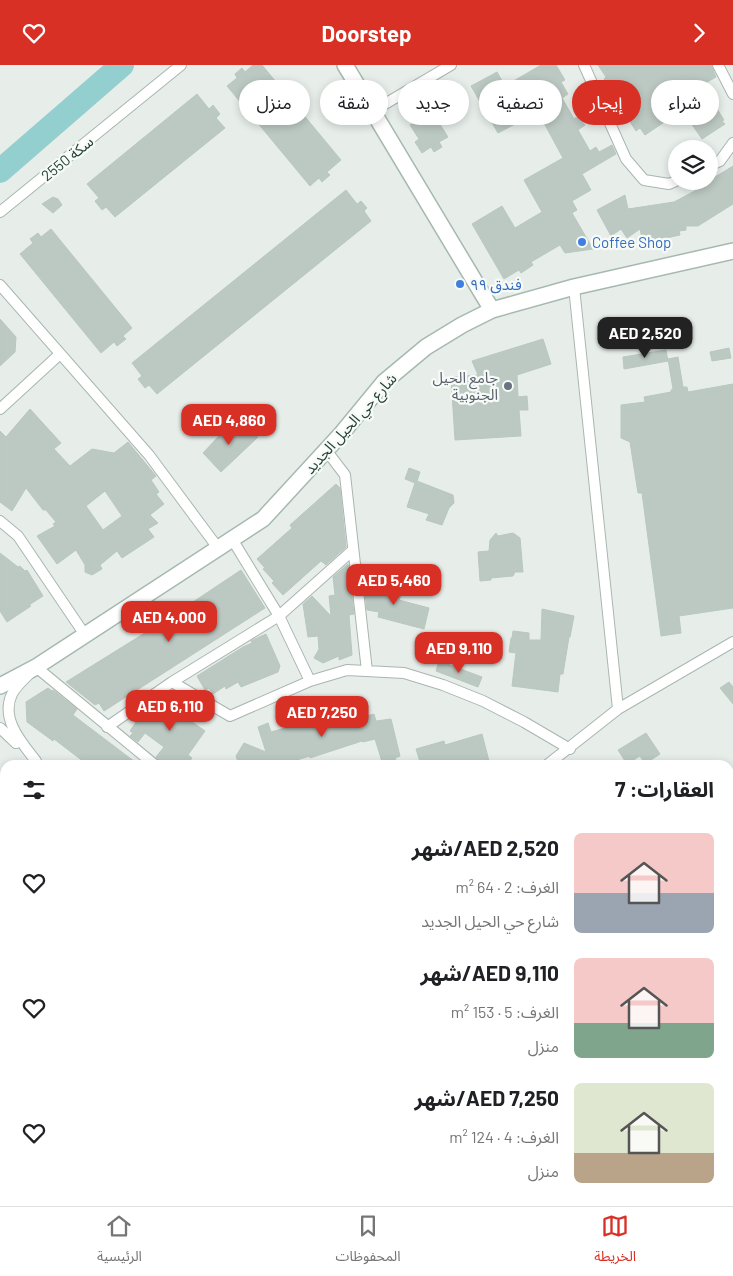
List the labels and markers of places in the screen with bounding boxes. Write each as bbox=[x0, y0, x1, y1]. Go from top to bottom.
place label: Coffee Shop bbox=[592, 233, 671, 251]
marker: Coffee Shop bbox=[576, 236, 588, 248]
place label: فندق ٩٩ bbox=[470, 275, 522, 294]
marker: فندق ٩٩ bbox=[454, 278, 466, 290]
pin: AED 2,520 bbox=[588, 317, 702, 359]
place label: جامع الحيل الجنوبية bbox=[432, 368, 498, 404]
marker: جامع الحيل الجنوبية bbox=[502, 380, 514, 392]
pin: AED 4,860 bbox=[172, 403, 286, 446]
pin: AED 5,460 bbox=[337, 563, 451, 606]
pin: AED 4,000 bbox=[112, 601, 226, 643]
pin: AED 9,110 bbox=[402, 631, 516, 674]
pin: AED 6,110 bbox=[113, 689, 227, 732]
pin: AED 7,250 bbox=[265, 695, 379, 738]

